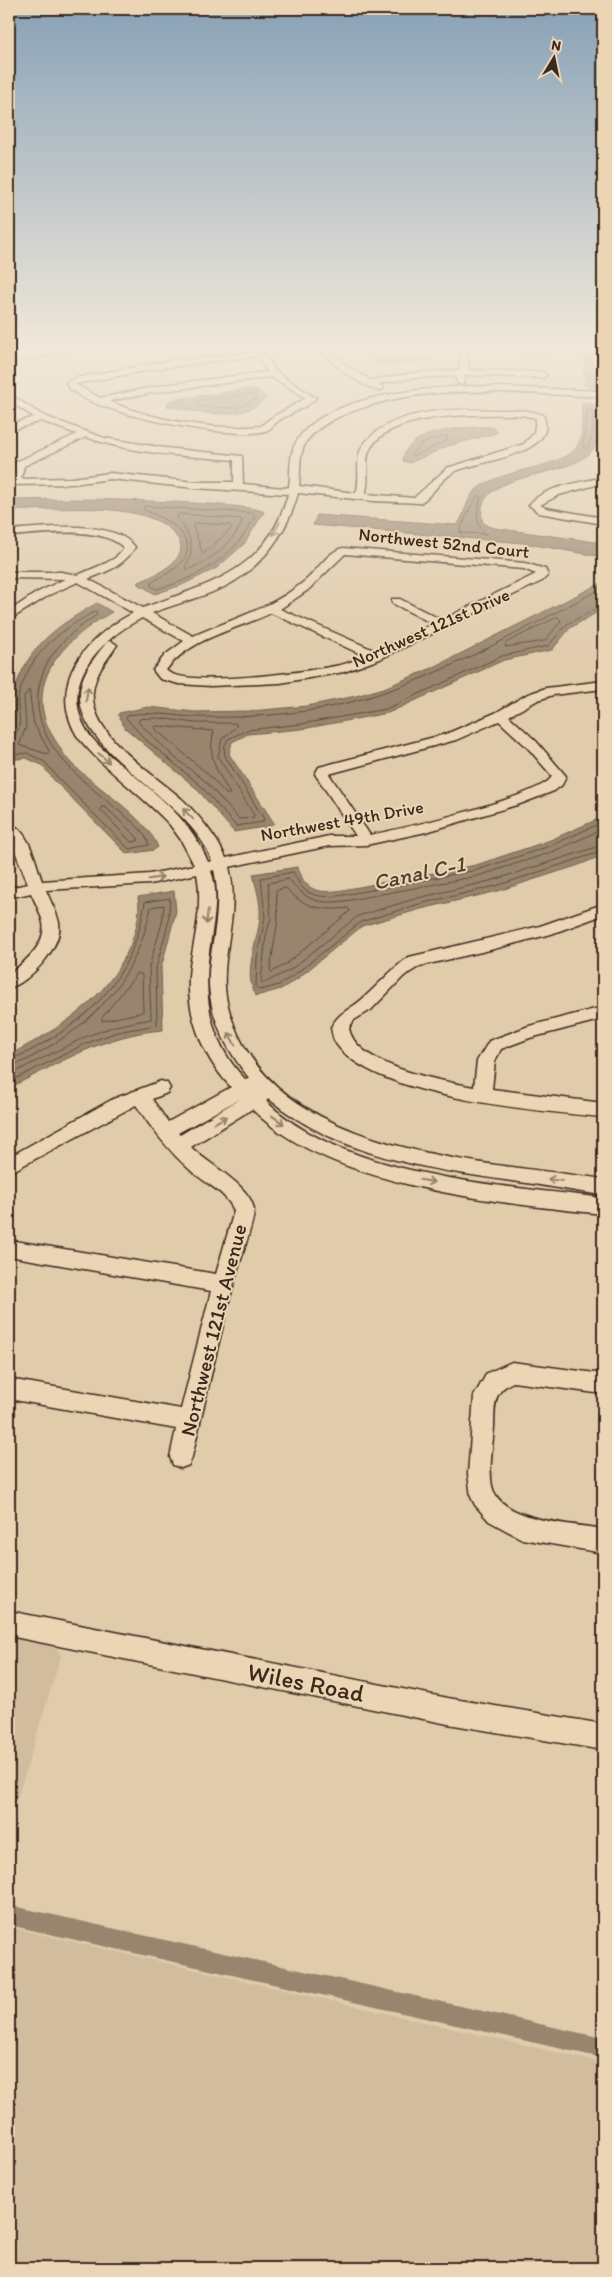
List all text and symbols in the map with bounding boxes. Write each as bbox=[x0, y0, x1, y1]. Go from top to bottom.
north arrow bbox=[530, 32, 580, 82]
text: N bbox=[550, 36, 562, 55]
one-way arrow bbox=[271, 522, 281, 536]
street label: Northwest 52nd Court bbox=[357, 523, 531, 563]
street label: Northwest 121st Drive bbox=[349, 583, 513, 673]
one-way arrow bbox=[83, 686, 93, 702]
one-way arrow bbox=[98, 752, 111, 764]
street label: Northwest 49th Drive bbox=[259, 796, 425, 846]
one-way arrow bbox=[182, 808, 194, 820]
water label: Canal C-1 bbox=[371, 850, 468, 896]
one-way arrow bbox=[147, 873, 163, 882]
one-way arrow bbox=[202, 909, 212, 925]
one-way arrow bbox=[227, 1032, 237, 1047]
one-way arrow bbox=[213, 1114, 227, 1124]
one-way arrow bbox=[271, 1115, 285, 1125]
one-way arrow bbox=[547, 1174, 563, 1184]
one-way arrow bbox=[418, 1177, 434, 1186]
street label: Northwest 121st Avenue bbox=[175, 1221, 251, 1439]
street label: Wiles Road bbox=[245, 1656, 367, 1708]

